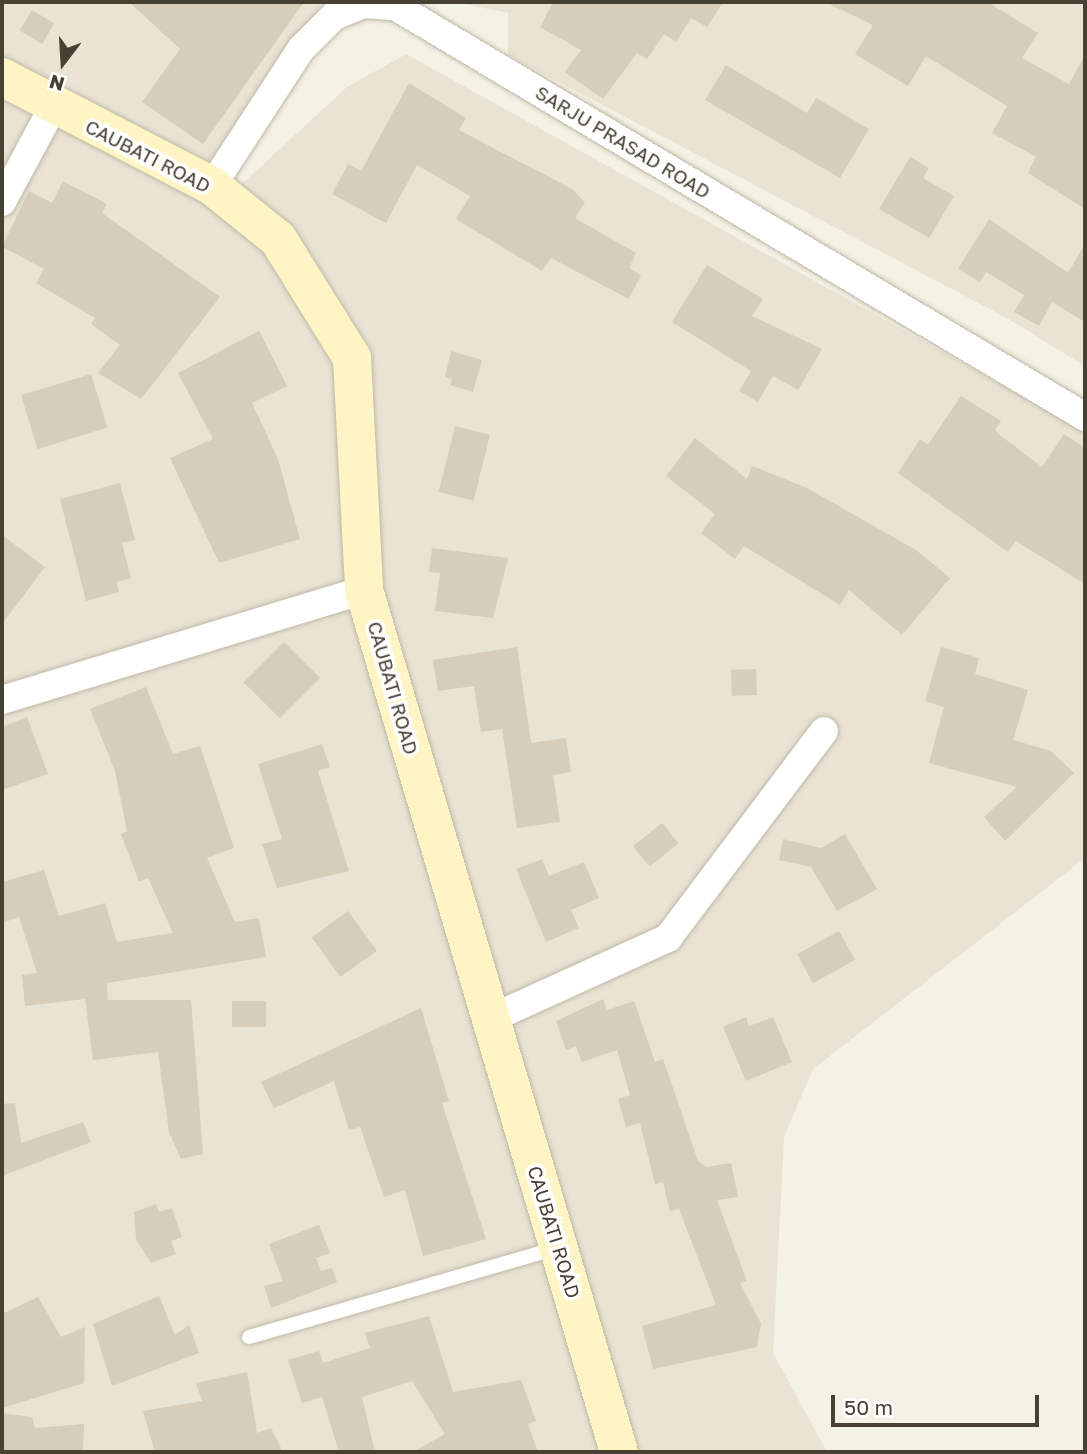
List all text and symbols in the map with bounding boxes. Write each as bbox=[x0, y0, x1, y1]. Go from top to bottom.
north arrow bbox=[28, 28, 98, 98]
text: N bbox=[46, 70, 67, 97]
street label: SARJU PRASAD ROAD bbox=[531, 81, 715, 203]
street label: CAUBATI ROAD bbox=[82, 115, 214, 197]
street label: CAUBATI ROAD bbox=[363, 619, 423, 757]
street label: CAUBATI ROAD bbox=[523, 1163, 585, 1301]
scale bar bbox=[835, 1380, 1043, 1424]
text: 50 m bbox=[844, 1394, 893, 1420]

